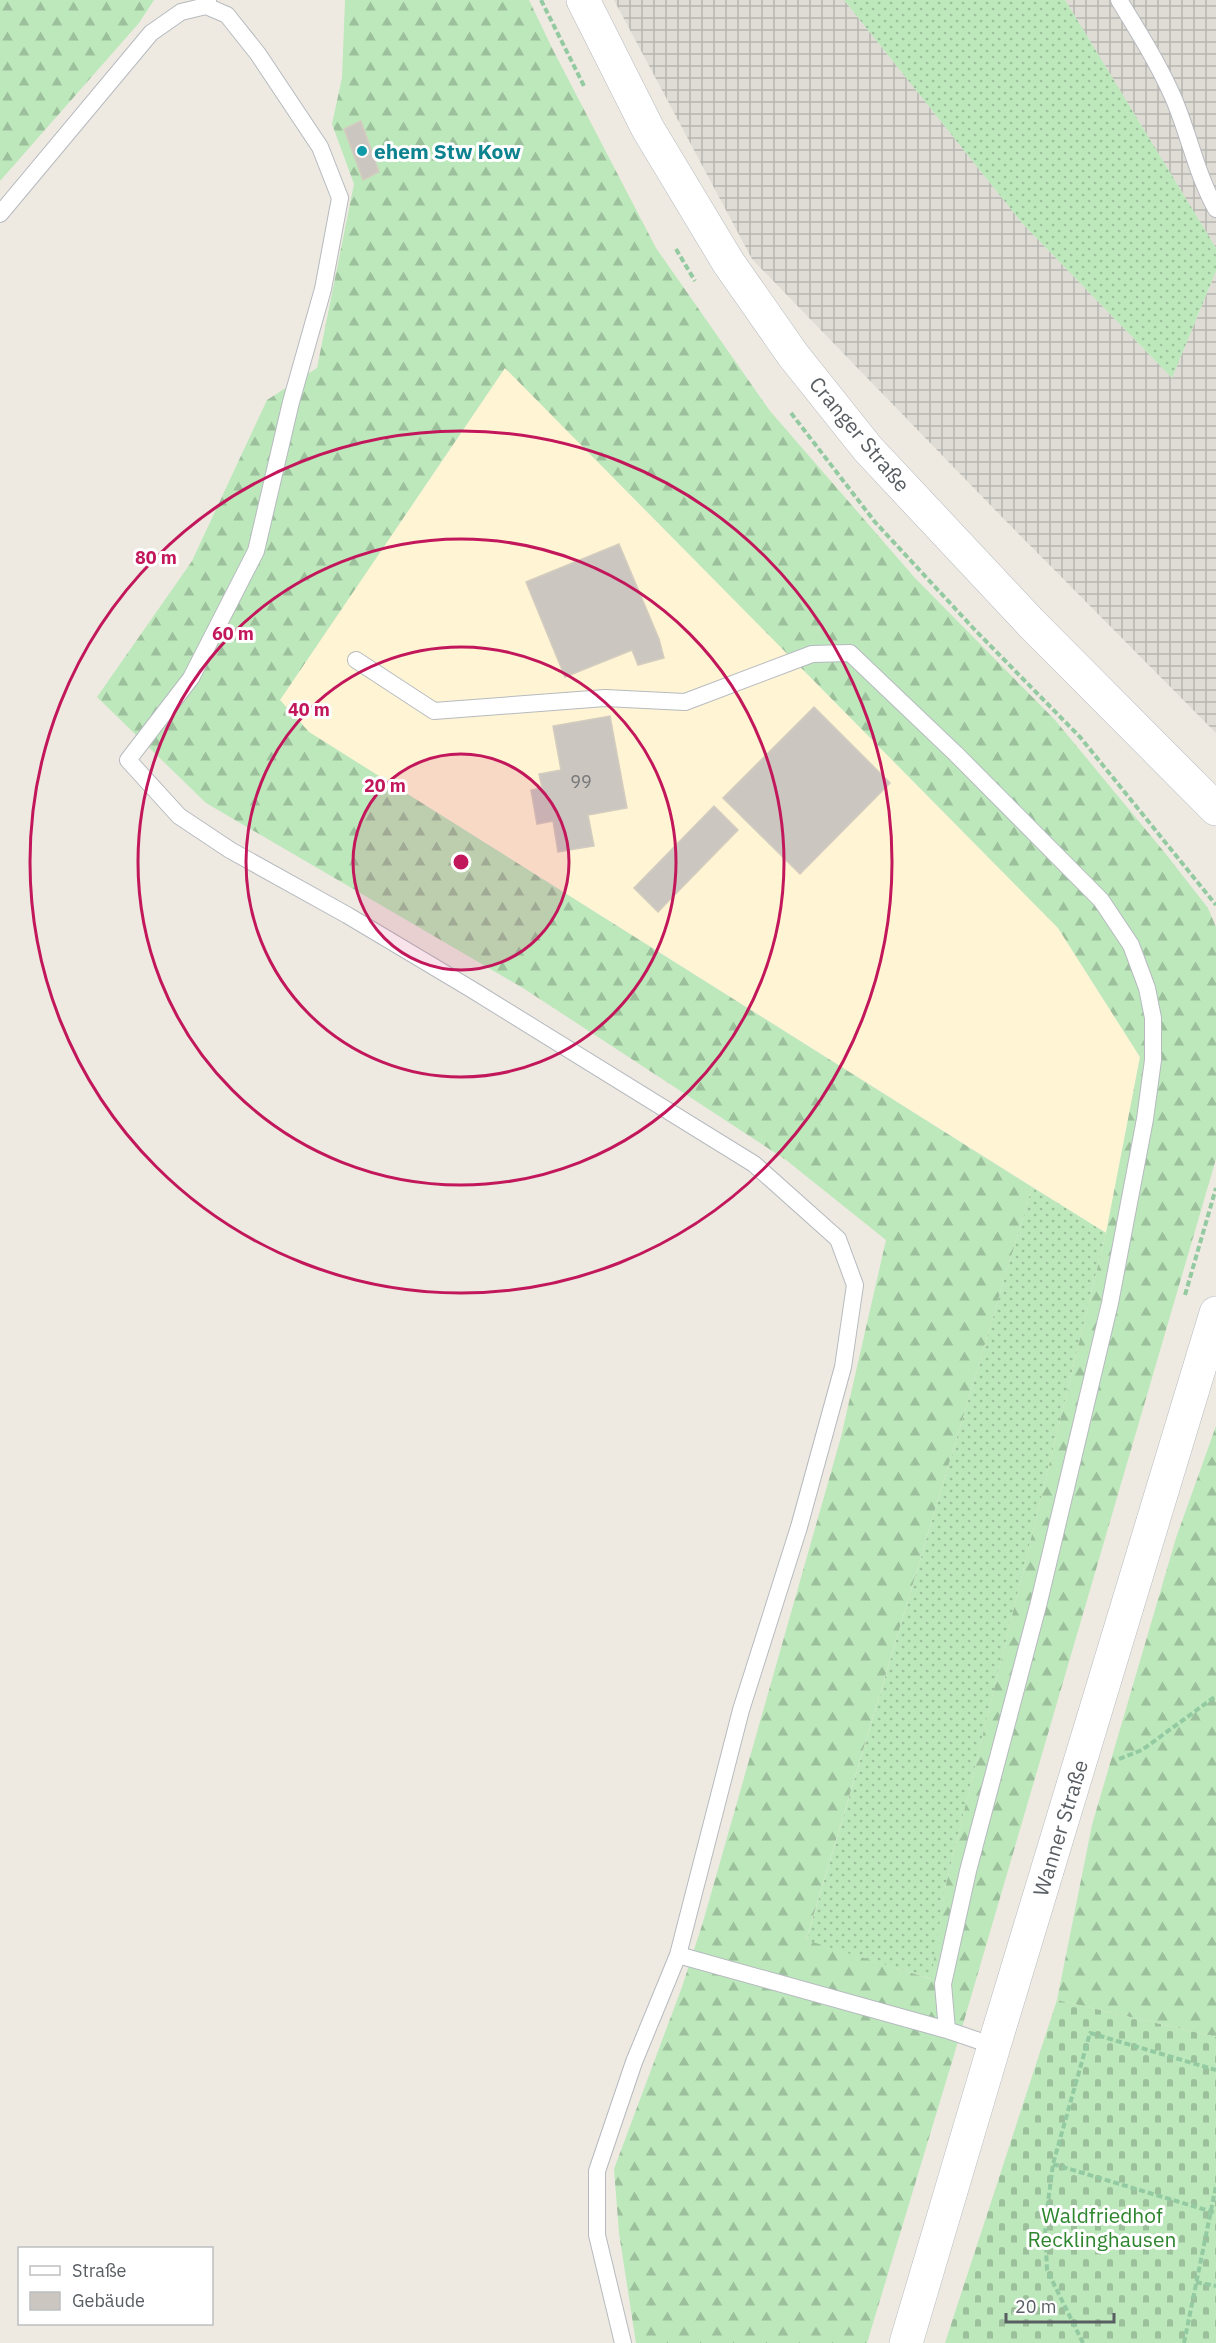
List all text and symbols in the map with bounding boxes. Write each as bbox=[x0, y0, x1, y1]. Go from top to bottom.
place label: ehem Stw Kow bbox=[374, 137, 521, 165]
marker: ehem Stw Kow bbox=[355, 144, 369, 158]
street label: Cranger Straße bbox=[804, 370, 916, 498]
text: 80 m bbox=[135, 546, 177, 569]
text: 60 m bbox=[212, 622, 254, 645]
text: 40 m bbox=[288, 698, 330, 721]
house number: 99 bbox=[570, 770, 592, 793]
text: 20 m bbox=[364, 774, 406, 797]
centre of rings bbox=[451, 852, 471, 872]
street label: Wanner Straße bbox=[1026, 1756, 1094, 1900]
park label: Waldfriedhof Recklinghausen bbox=[1027, 2201, 1177, 2253]
legend bbox=[18, 2247, 213, 2325]
text: Straße bbox=[72, 2259, 126, 2282]
scale bar bbox=[1006, 2286, 1114, 2324]
text: Gebäude bbox=[72, 2289, 145, 2312]
text: 20 m bbox=[1015, 2295, 1057, 2318]

